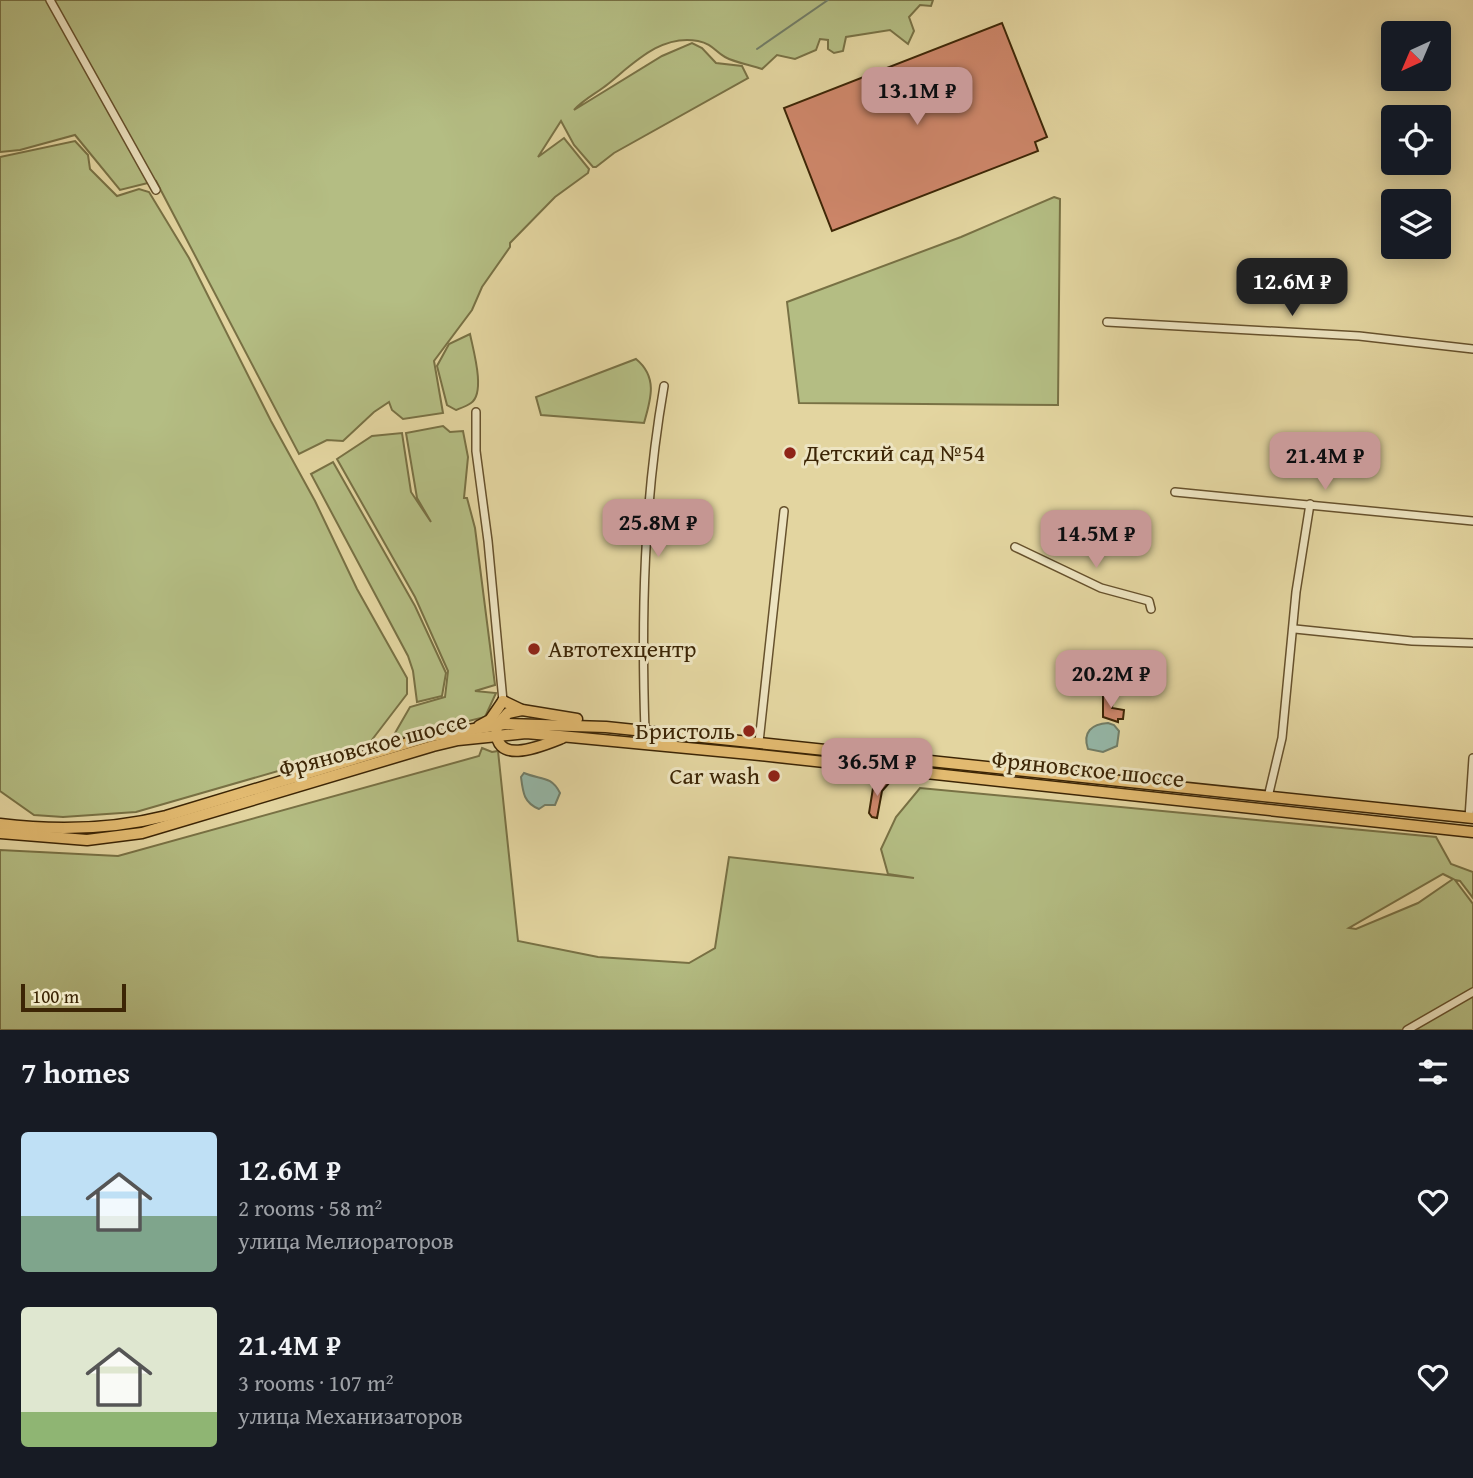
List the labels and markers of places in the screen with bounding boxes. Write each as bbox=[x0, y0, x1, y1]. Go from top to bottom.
pin: 13.1M ₽ bbox=[852, 68, 982, 127]
pin: 12.6M ₽ bbox=[1227, 258, 1357, 318]
pin: 21.4M ₽ bbox=[1260, 433, 1390, 492]
place label: Детский сад №54 bbox=[803, 435, 985, 470]
marker: Детский сад №54 bbox=[782, 445, 798, 461]
pin: 25.8M ₽ bbox=[593, 500, 723, 559]
pin: 14.5M ₽ bbox=[1031, 510, 1161, 570]
place label: Автотехцентр bbox=[548, 631, 697, 666]
marker: Автотехцентр bbox=[526, 641, 542, 657]
pin: 20.2M ₽ bbox=[1046, 650, 1176, 710]
place label: Бристоль bbox=[635, 713, 735, 748]
marker: Бристоль bbox=[741, 723, 757, 739]
pin: 36.5M ₽ bbox=[812, 738, 942, 798]
place label: Car wash bbox=[669, 758, 761, 793]
marker: Car wash bbox=[766, 768, 782, 784]

